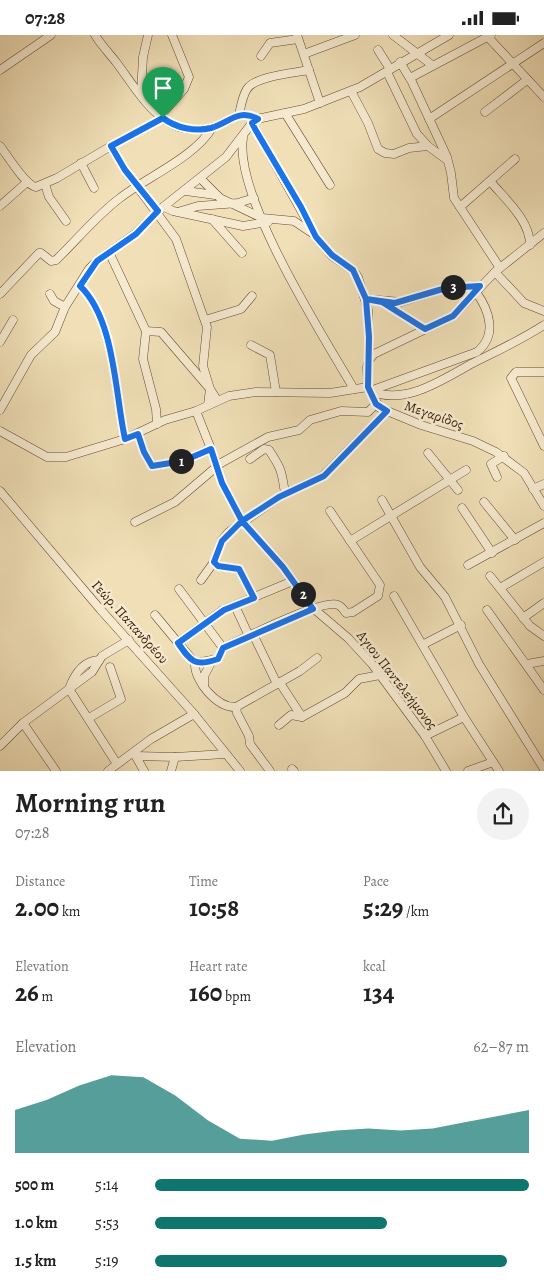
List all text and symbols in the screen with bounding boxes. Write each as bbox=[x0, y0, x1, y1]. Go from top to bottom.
text: 07:28 bbox=[25, 5, 66, 31]
pin bbox=[142, 67, 184, 118]
icon: arrive bbox=[149, 74, 177, 102]
pin: 3 bbox=[440, 275, 466, 299]
text: 3 bbox=[450, 278, 457, 297]
street label: Μεγαρίδος bbox=[402, 396, 466, 434]
pin: 1 bbox=[168, 449, 194, 473]
text: 1 bbox=[179, 452, 184, 471]
street label: Γεώρ. Παπανδρέου bbox=[87, 576, 173, 668]
pin: 2 bbox=[290, 581, 316, 607]
text: 2 bbox=[300, 585, 307, 604]
street label: Αγιου Παντελεήμονος bbox=[352, 626, 442, 733]
text: Morning run bbox=[15, 784, 165, 822]
button: share bbox=[477, 788, 529, 840]
text: 07:28 bbox=[15, 822, 49, 844]
text: Distance bbox=[15, 872, 65, 891]
text: Time bbox=[189, 872, 218, 891]
text: Pace bbox=[363, 872, 389, 891]
text: 2.00 bbox=[15, 891, 59, 925]
text: 10:58 bbox=[189, 891, 239, 925]
text: 5:29 bbox=[363, 891, 403, 925]
text: km bbox=[59, 902, 81, 921]
text: /km bbox=[403, 902, 429, 921]
text: Elevation bbox=[15, 957, 69, 976]
text: Heart rate bbox=[189, 957, 247, 976]
text: kcal bbox=[363, 957, 385, 976]
text: 26 bbox=[15, 976, 39, 1010]
text: 160 bbox=[189, 976, 222, 1010]
text: 134 bbox=[363, 976, 394, 1010]
text: m bbox=[39, 987, 53, 1006]
text: bpm bbox=[222, 987, 251, 1006]
text: Elevation bbox=[15, 1036, 76, 1058]
text: 62–87 m bbox=[473, 1036, 529, 1058]
text: 500 m bbox=[15, 1174, 54, 1196]
text: 5:14 bbox=[95, 1174, 118, 1196]
text: 1.0 km bbox=[15, 1212, 58, 1234]
text: 5:53 bbox=[95, 1212, 119, 1234]
text: 1.5 km bbox=[15, 1250, 56, 1272]
text: 5:19 bbox=[95, 1250, 118, 1272]

